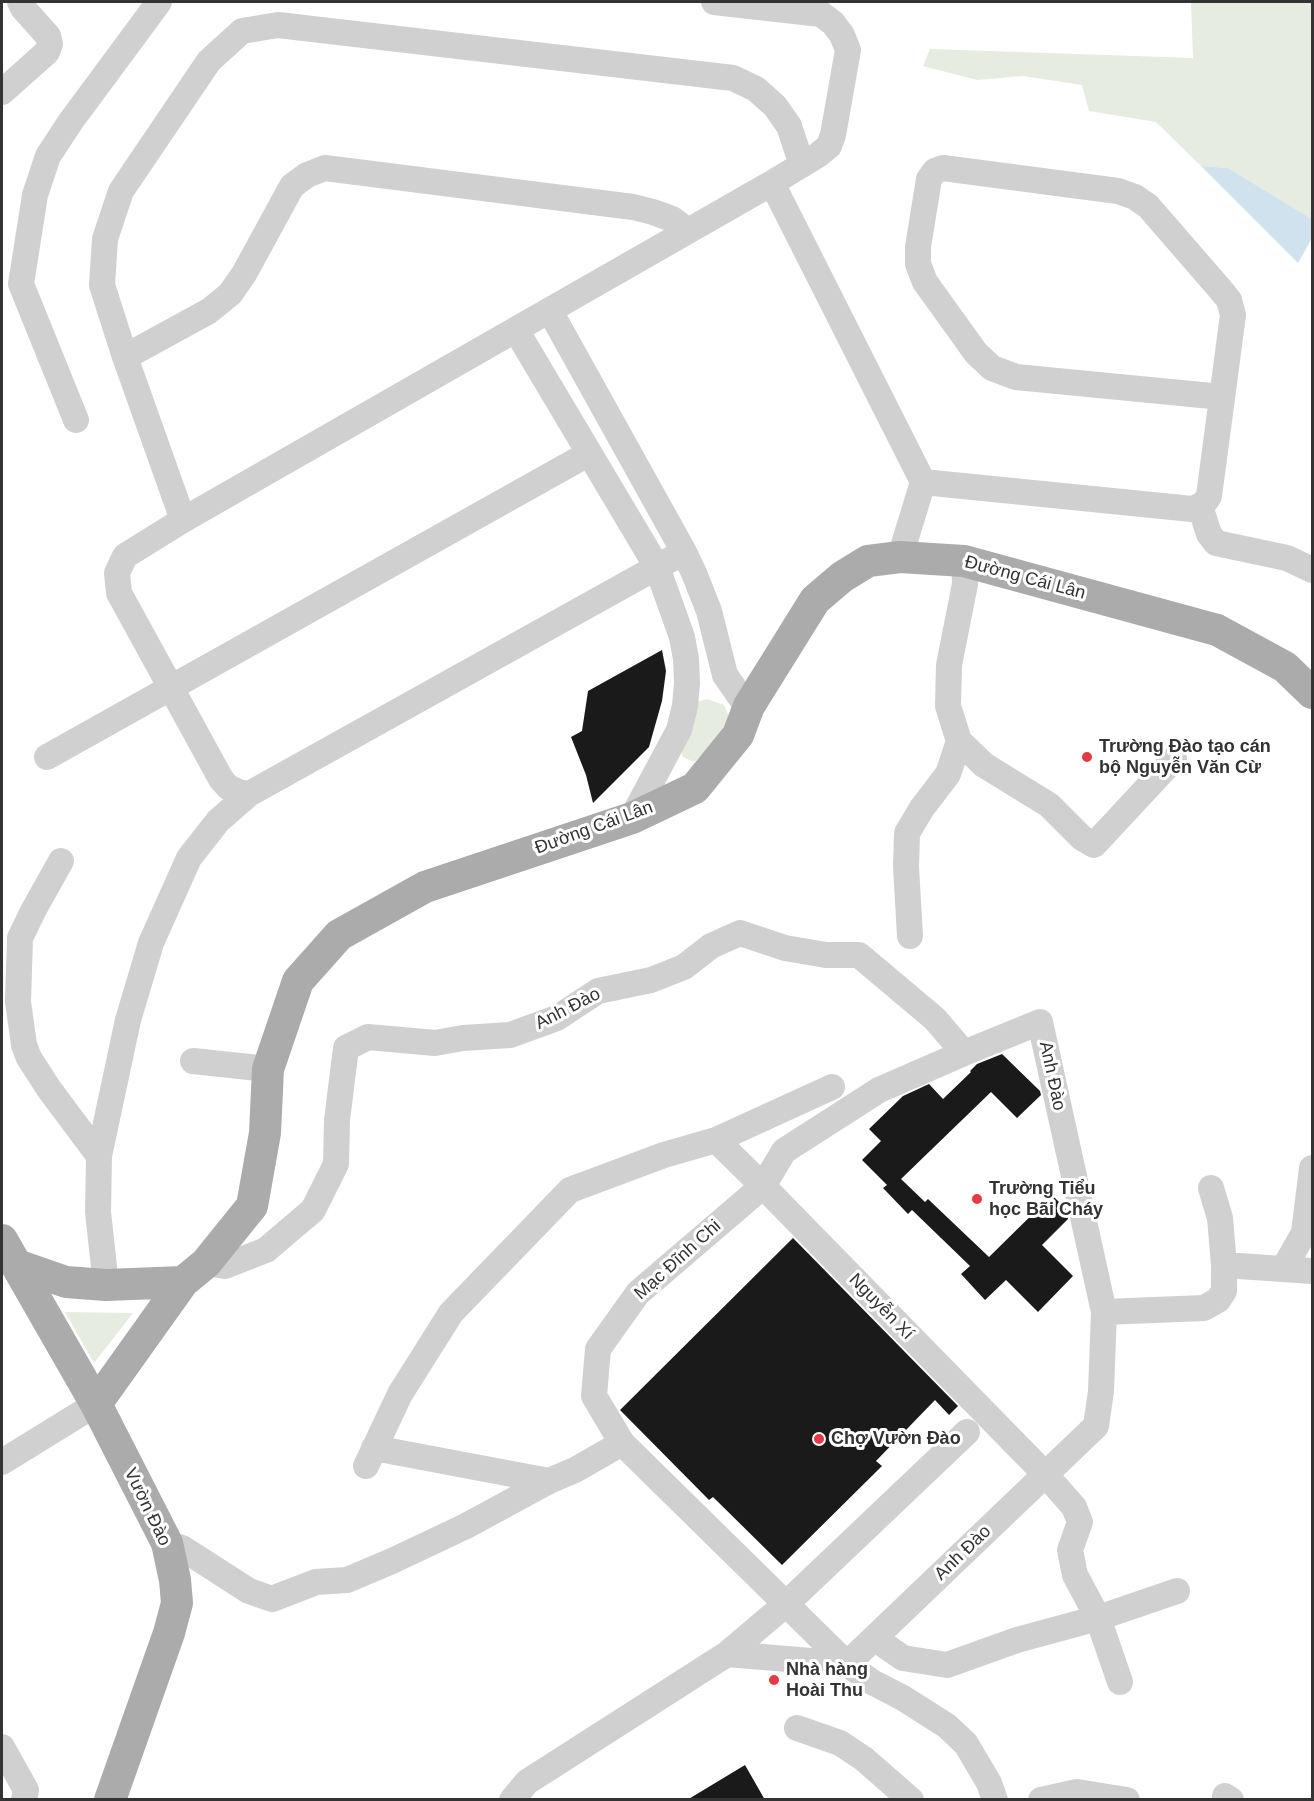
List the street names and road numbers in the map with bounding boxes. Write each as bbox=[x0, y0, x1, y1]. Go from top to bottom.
street label: Đường Cái Lân bbox=[962, 552, 1088, 604]
street label: Đường Cái Lân bbox=[532, 797, 656, 859]
street label: Anh Đào bbox=[532, 983, 604, 1035]
street label: Anh Đào bbox=[1034, 1039, 1070, 1113]
street label: Mạc Đĩnh Chi bbox=[630, 1215, 726, 1305]
street label: Nguyễn Xí bbox=[844, 1269, 918, 1345]
street label: Vườn Đào bbox=[119, 1465, 175, 1549]
street label: Anh Đào bbox=[930, 1521, 996, 1585]

